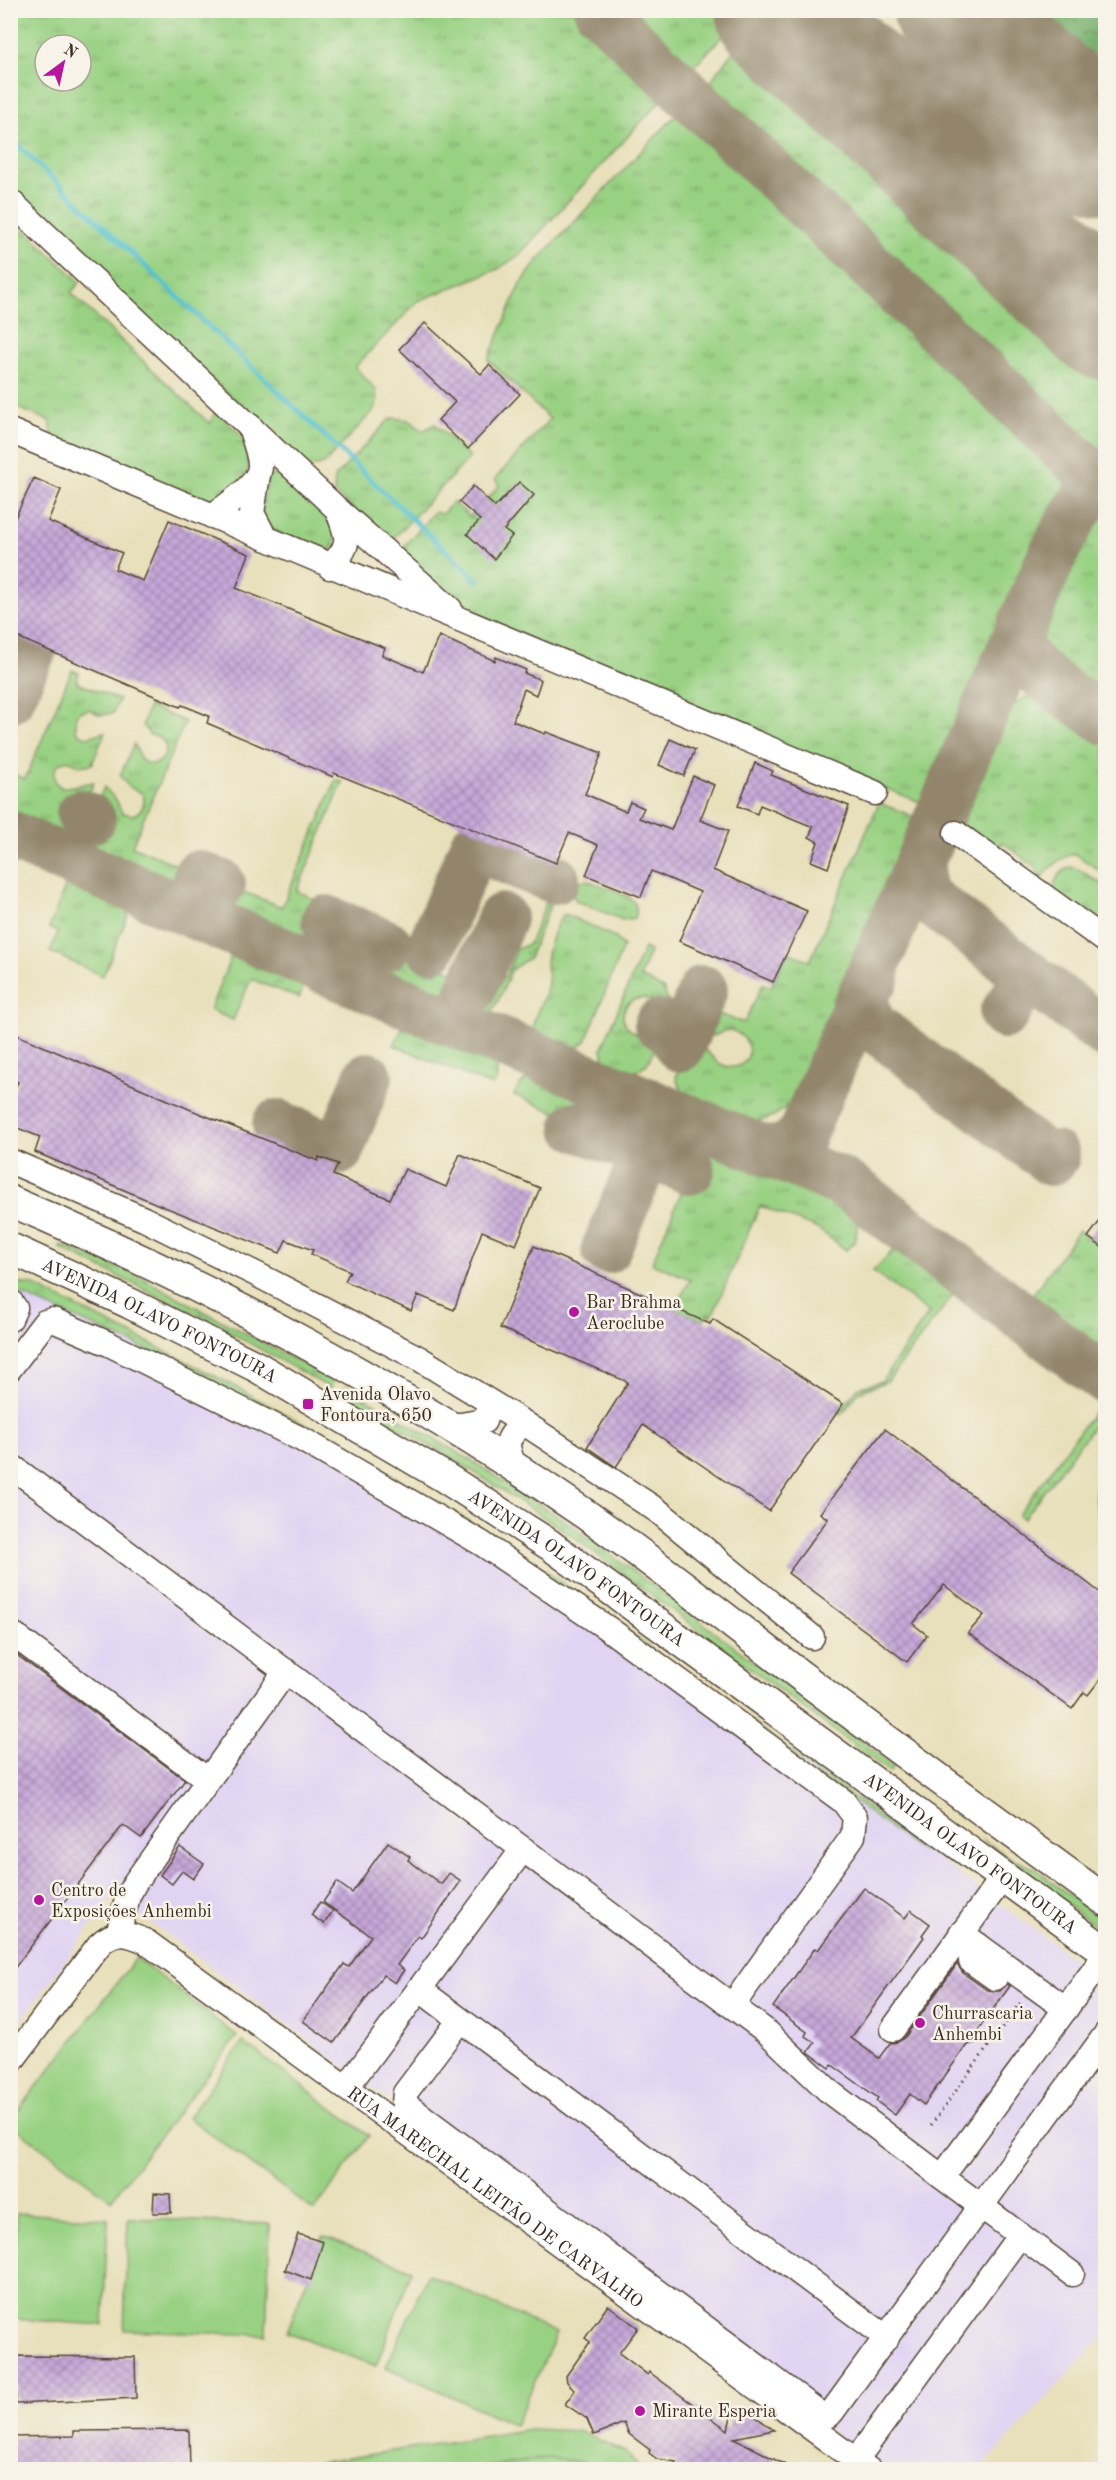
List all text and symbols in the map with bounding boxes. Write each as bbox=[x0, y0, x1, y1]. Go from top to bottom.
north arrow bbox=[33, 33, 93, 93]
text: N bbox=[61, 42, 80, 63]
street label: AVENIDA OLAVO FONTOURA bbox=[38, 1256, 280, 1387]
place label: Bar Brahma Aeroclube bbox=[586, 1294, 682, 1333]
marker: Bar Brahma Aeroclube bbox=[567, 1305, 581, 1319]
place label: Avenida Olavo Fontoura, 650 bbox=[320, 1386, 432, 1425]
marker: Avenida Olavo Fontoura, 650 bbox=[301, 1397, 315, 1411]
street label: AVENIDA OLAVO FONTOURA bbox=[465, 1487, 688, 1651]
street label: AVENIDA OLAVO FONTOURA bbox=[860, 1769, 1080, 1938]
place label: Centro de Exposições Anhembi bbox=[51, 1882, 212, 1921]
marker: Centro de Exposições Anhembi bbox=[32, 1893, 46, 1907]
place label: Churrascaria Anhembi bbox=[932, 2005, 1033, 2044]
marker: Churrascaria Anhembi bbox=[913, 2016, 927, 2030]
street label: RUA MARECHAL LEITÃO DE CARVALHO bbox=[344, 2084, 646, 2312]
place label: Mirante Esperia bbox=[652, 2403, 777, 2421]
marker: Mirante Esperia bbox=[633, 2404, 647, 2418]

